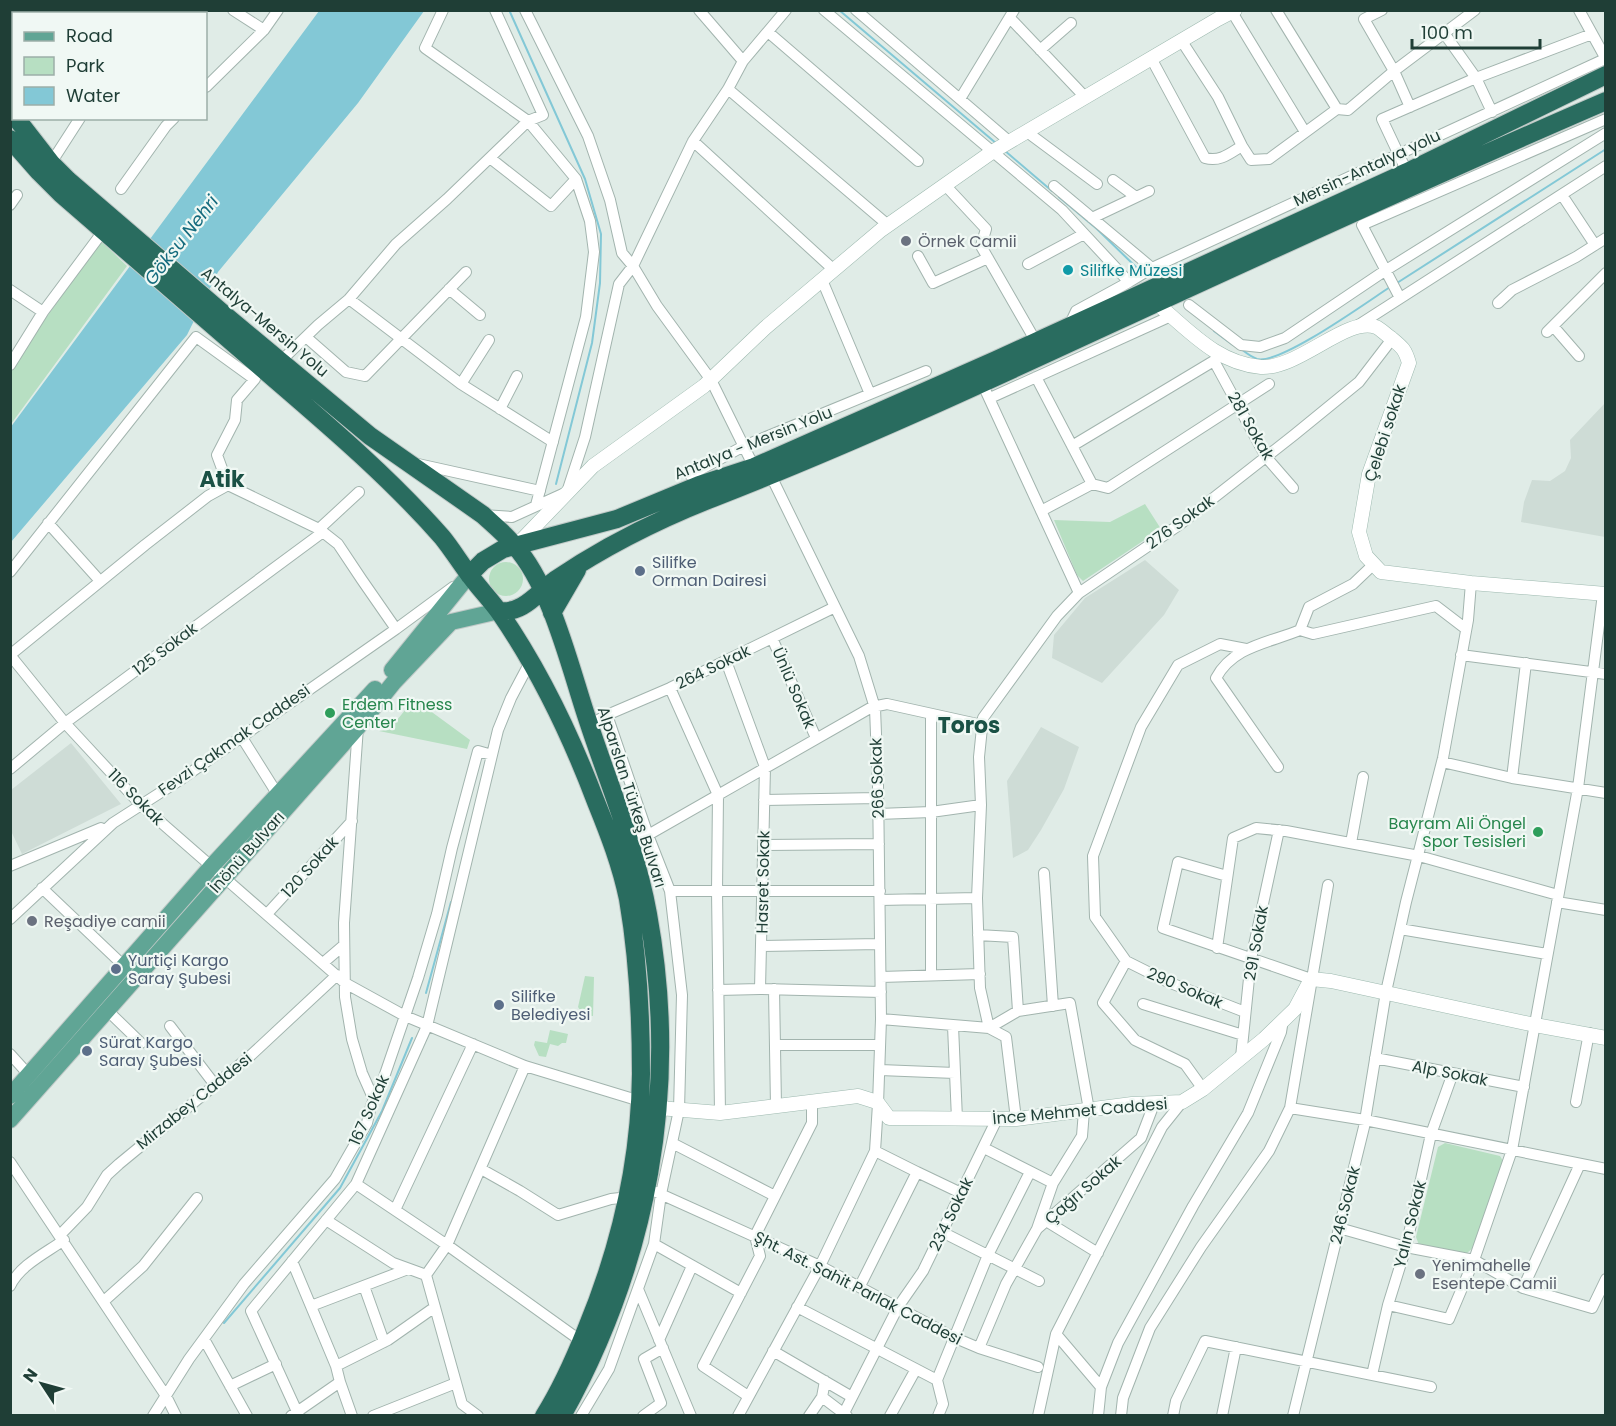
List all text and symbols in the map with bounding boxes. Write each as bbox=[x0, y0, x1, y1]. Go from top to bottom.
legend bbox=[12, 12, 207, 120]
scale bar bbox=[1412, 12, 1540, 50]
text: 100 m bbox=[1421, 20, 1473, 45]
text: Road bbox=[66, 23, 113, 48]
text: Park bbox=[66, 53, 105, 78]
text: Water bbox=[66, 83, 120, 108]
street label: Mersin-Antalya yolu bbox=[1290, 124, 1444, 212]
water label: Göksu Nehri bbox=[138, 189, 224, 290]
place label: Örnek Camii bbox=[918, 230, 1017, 253]
marker: Örnek Camii bbox=[899, 234, 913, 248]
place label: Silifke Müzesi bbox=[1080, 259, 1182, 282]
street label: Antalya-Mersin Yolu bbox=[196, 262, 334, 382]
marker: Silifke Müzesi bbox=[1061, 263, 1075, 277]
street label: Çelebi sokak bbox=[1358, 381, 1412, 485]
street label: 281 Sokak bbox=[1222, 388, 1280, 465]
street label: Antalya - Mersin Yolu bbox=[670, 401, 836, 485]
district label: Atik bbox=[199, 464, 245, 495]
street label: 276 Sokak bbox=[1141, 489, 1219, 555]
place label: Silifke Orman Dairesi bbox=[652, 551, 767, 592]
marker: Silifke Orman Dairesi bbox=[633, 564, 647, 578]
street label: 125 Sokak bbox=[128, 617, 203, 681]
street label: 264 Sokak bbox=[672, 639, 755, 695]
street label: Ünlü Sokak bbox=[767, 644, 822, 733]
street label: Fevzi Çakmak Caddesi bbox=[153, 679, 315, 801]
place label: Erdem Fitness Center bbox=[342, 693, 452, 734]
street label: Alparslan Türkeş Bulvarı bbox=[592, 703, 672, 891]
marker: Erdem Fitness Center bbox=[323, 706, 337, 720]
district label: Toros bbox=[938, 710, 1000, 741]
street label: 266 Sokak bbox=[864, 737, 890, 819]
street label: 116 Sokak bbox=[103, 764, 170, 831]
street label: İnönü Bulvarı bbox=[204, 806, 290, 898]
place label: Bayram Ali Öngel Spor Tesisleri bbox=[1388, 812, 1526, 853]
marker: Bayram Ali Öngel Spor Tesisleri bbox=[1531, 825, 1545, 839]
street label: Hasret Sokak bbox=[751, 829, 775, 934]
street label: 120 Sokak bbox=[276, 831, 344, 903]
street label: 291 Sokak bbox=[1238, 903, 1274, 982]
place label: Reşadiye camii bbox=[44, 910, 166, 933]
marker: Reşadiye camii bbox=[25, 914, 39, 928]
place label: Yurtiçi Kargo Saray Şubesi bbox=[128, 949, 231, 990]
marker: Yurtiçi Kargo Saray Şubesi bbox=[109, 962, 123, 976]
street label: 290 Sokak bbox=[1143, 962, 1227, 1015]
place label: Silifke Belediyesi bbox=[511, 985, 591, 1026]
marker: Silifke Belediyesi bbox=[492, 998, 506, 1012]
place label: Sürat Kargo Saray Şubesi bbox=[99, 1031, 202, 1072]
marker: Sürat Kargo Saray Şubesi bbox=[80, 1044, 94, 1058]
street label: Mirzabey Caddesi bbox=[131, 1047, 257, 1155]
street label: Alp Sokak bbox=[1410, 1054, 1491, 1092]
street label: 167 Sokak bbox=[343, 1070, 395, 1149]
street label: İnce Mehmet Caddesi bbox=[992, 1092, 1168, 1130]
street label: Çağrı Sokak bbox=[1040, 1150, 1127, 1230]
street label: 246.Sokak bbox=[1324, 1163, 1366, 1246]
street label: 234 Sokak bbox=[923, 1172, 979, 1255]
street label: Yalın Sokak bbox=[1388, 1177, 1432, 1270]
street label: Şht. Ast. Sahit Parlak Caddesi bbox=[750, 1225, 966, 1351]
place label: Yenimahelle Esentepe Camii bbox=[1432, 1254, 1557, 1295]
marker: Yenimahelle Esentepe Camii bbox=[1413, 1267, 1427, 1281]
north arrow bbox=[12, 1354, 72, 1414]
text: N bbox=[17, 1364, 43, 1387]

